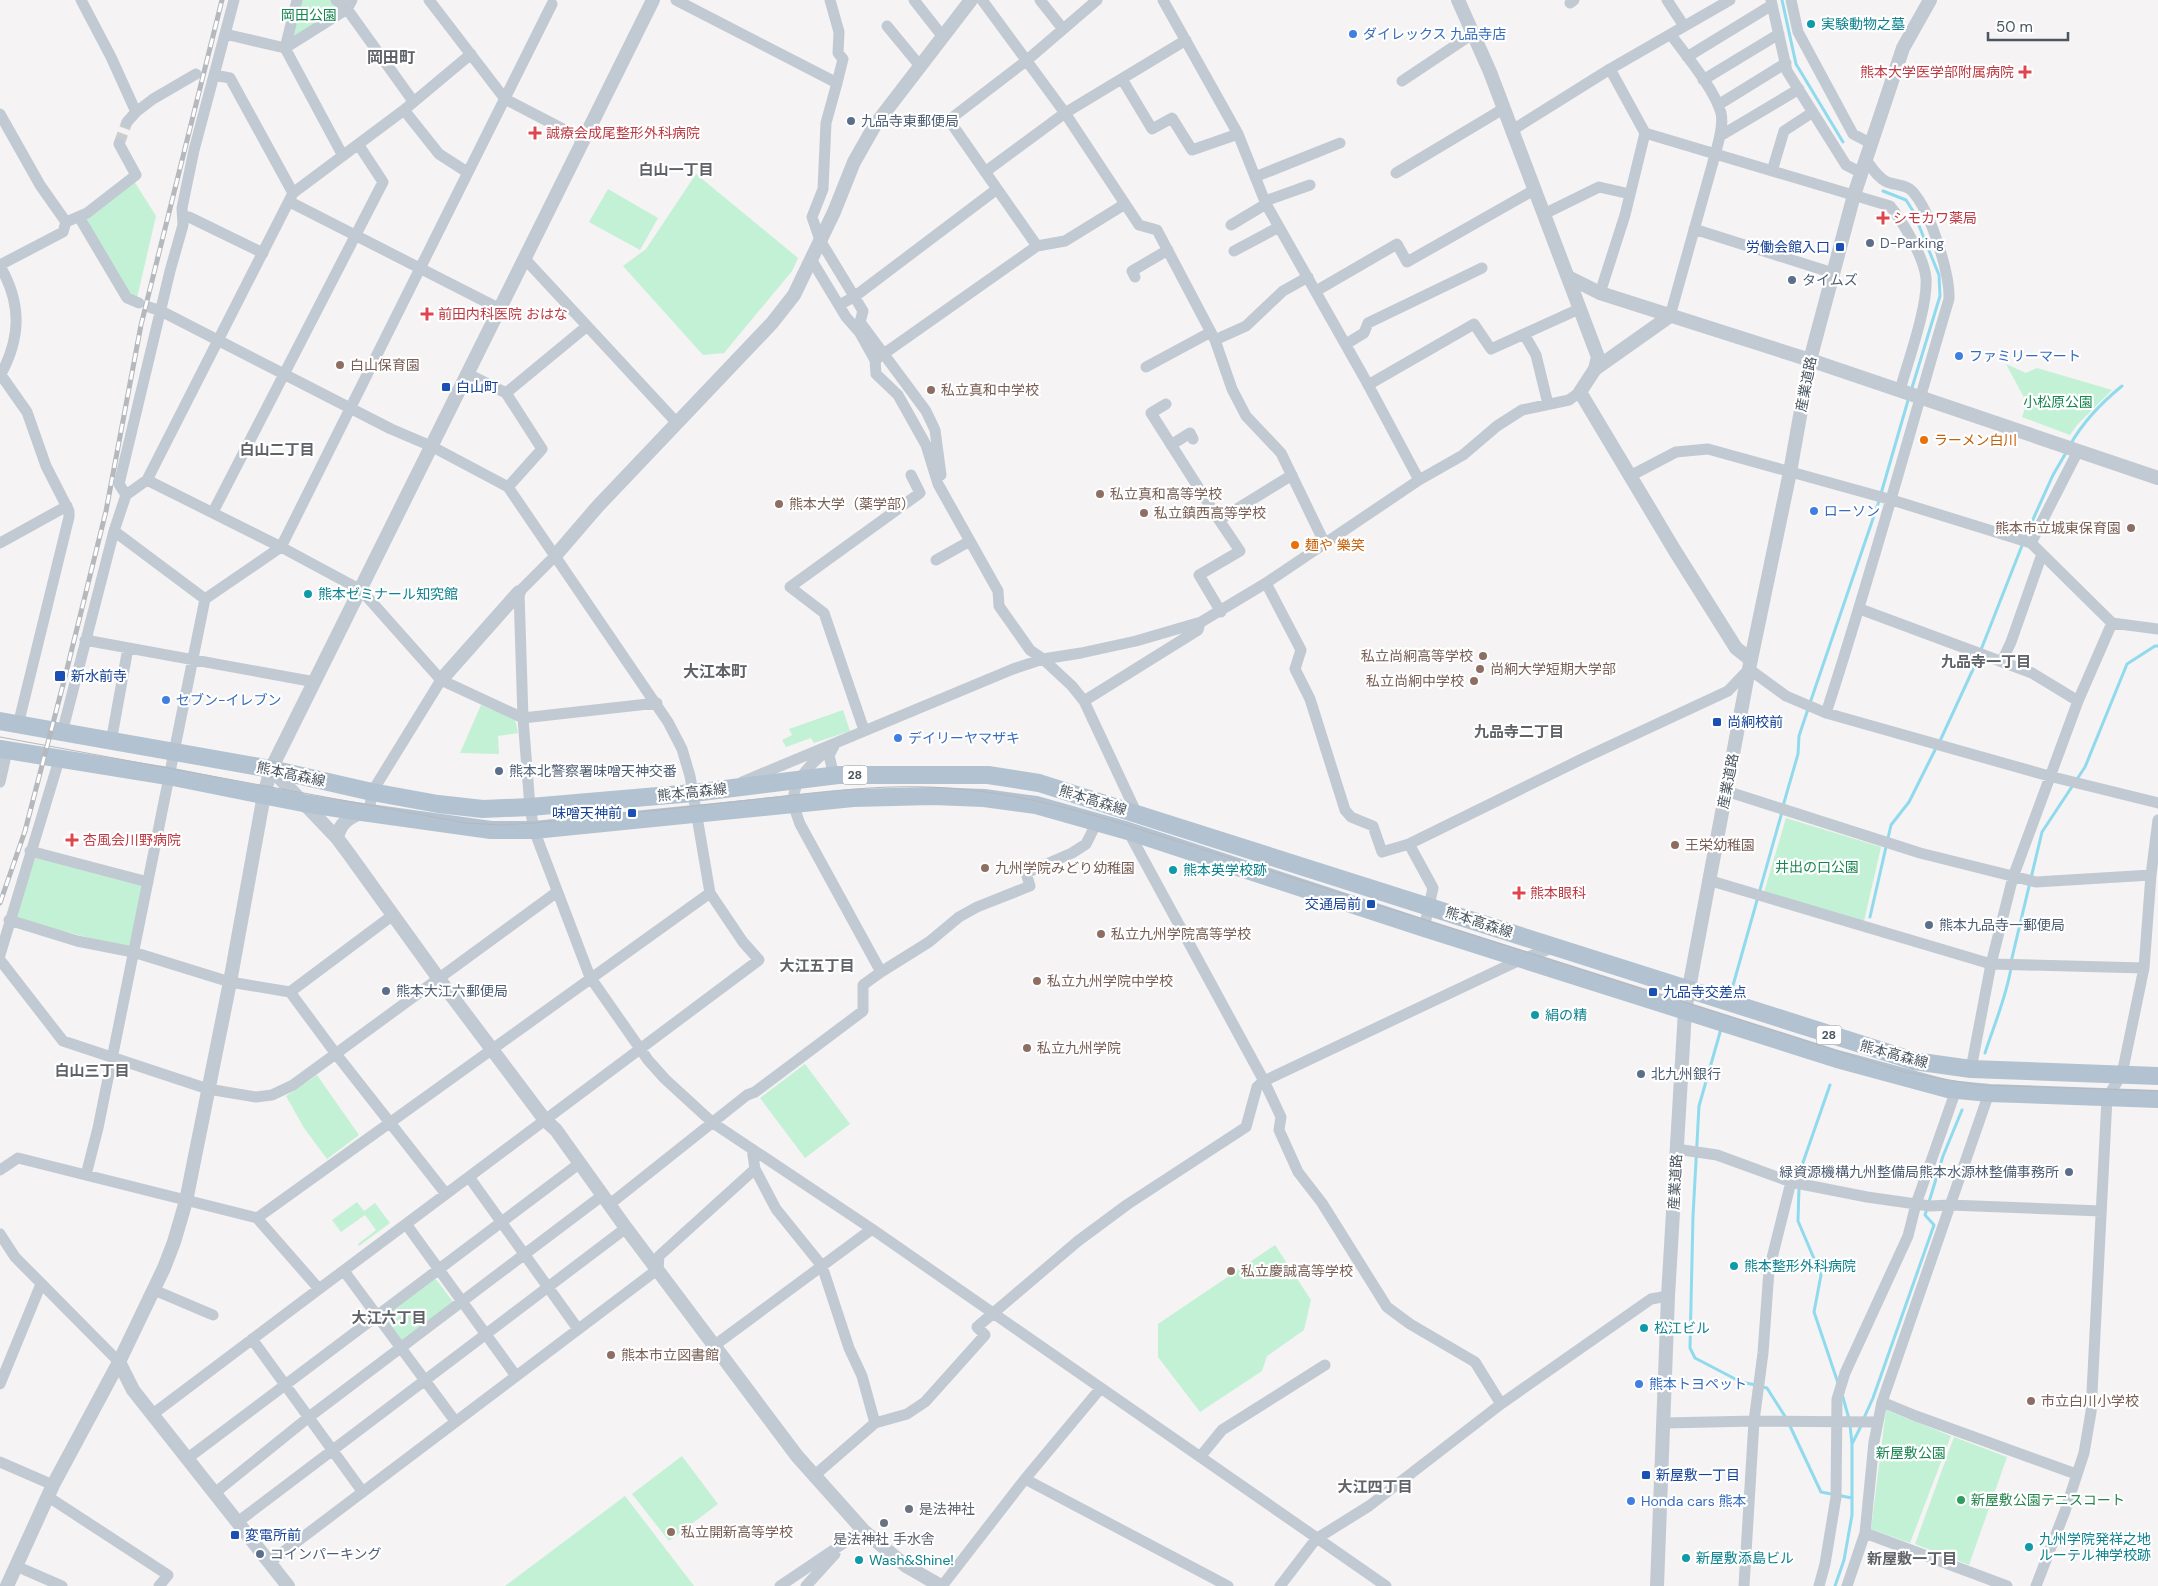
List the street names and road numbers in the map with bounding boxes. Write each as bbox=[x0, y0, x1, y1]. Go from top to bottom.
street label: 産業道路 bbox=[1792, 355, 1820, 413]
street label: 産業道路 bbox=[1714, 752, 1742, 810]
street label: 熊本高森線 bbox=[255, 758, 327, 790]
road number: 28 bbox=[842, 766, 868, 784]
street label: 熊本高森線 bbox=[656, 779, 728, 805]
street label: 熊本高森線 bbox=[1057, 781, 1129, 819]
street label: 熊本高森線 bbox=[1443, 903, 1515, 941]
road number: 28 bbox=[1816, 1026, 1842, 1044]
street label: 熊本高森線 bbox=[1858, 1036, 1930, 1072]
street label: 産業道路 bbox=[1665, 1154, 1685, 1210]

